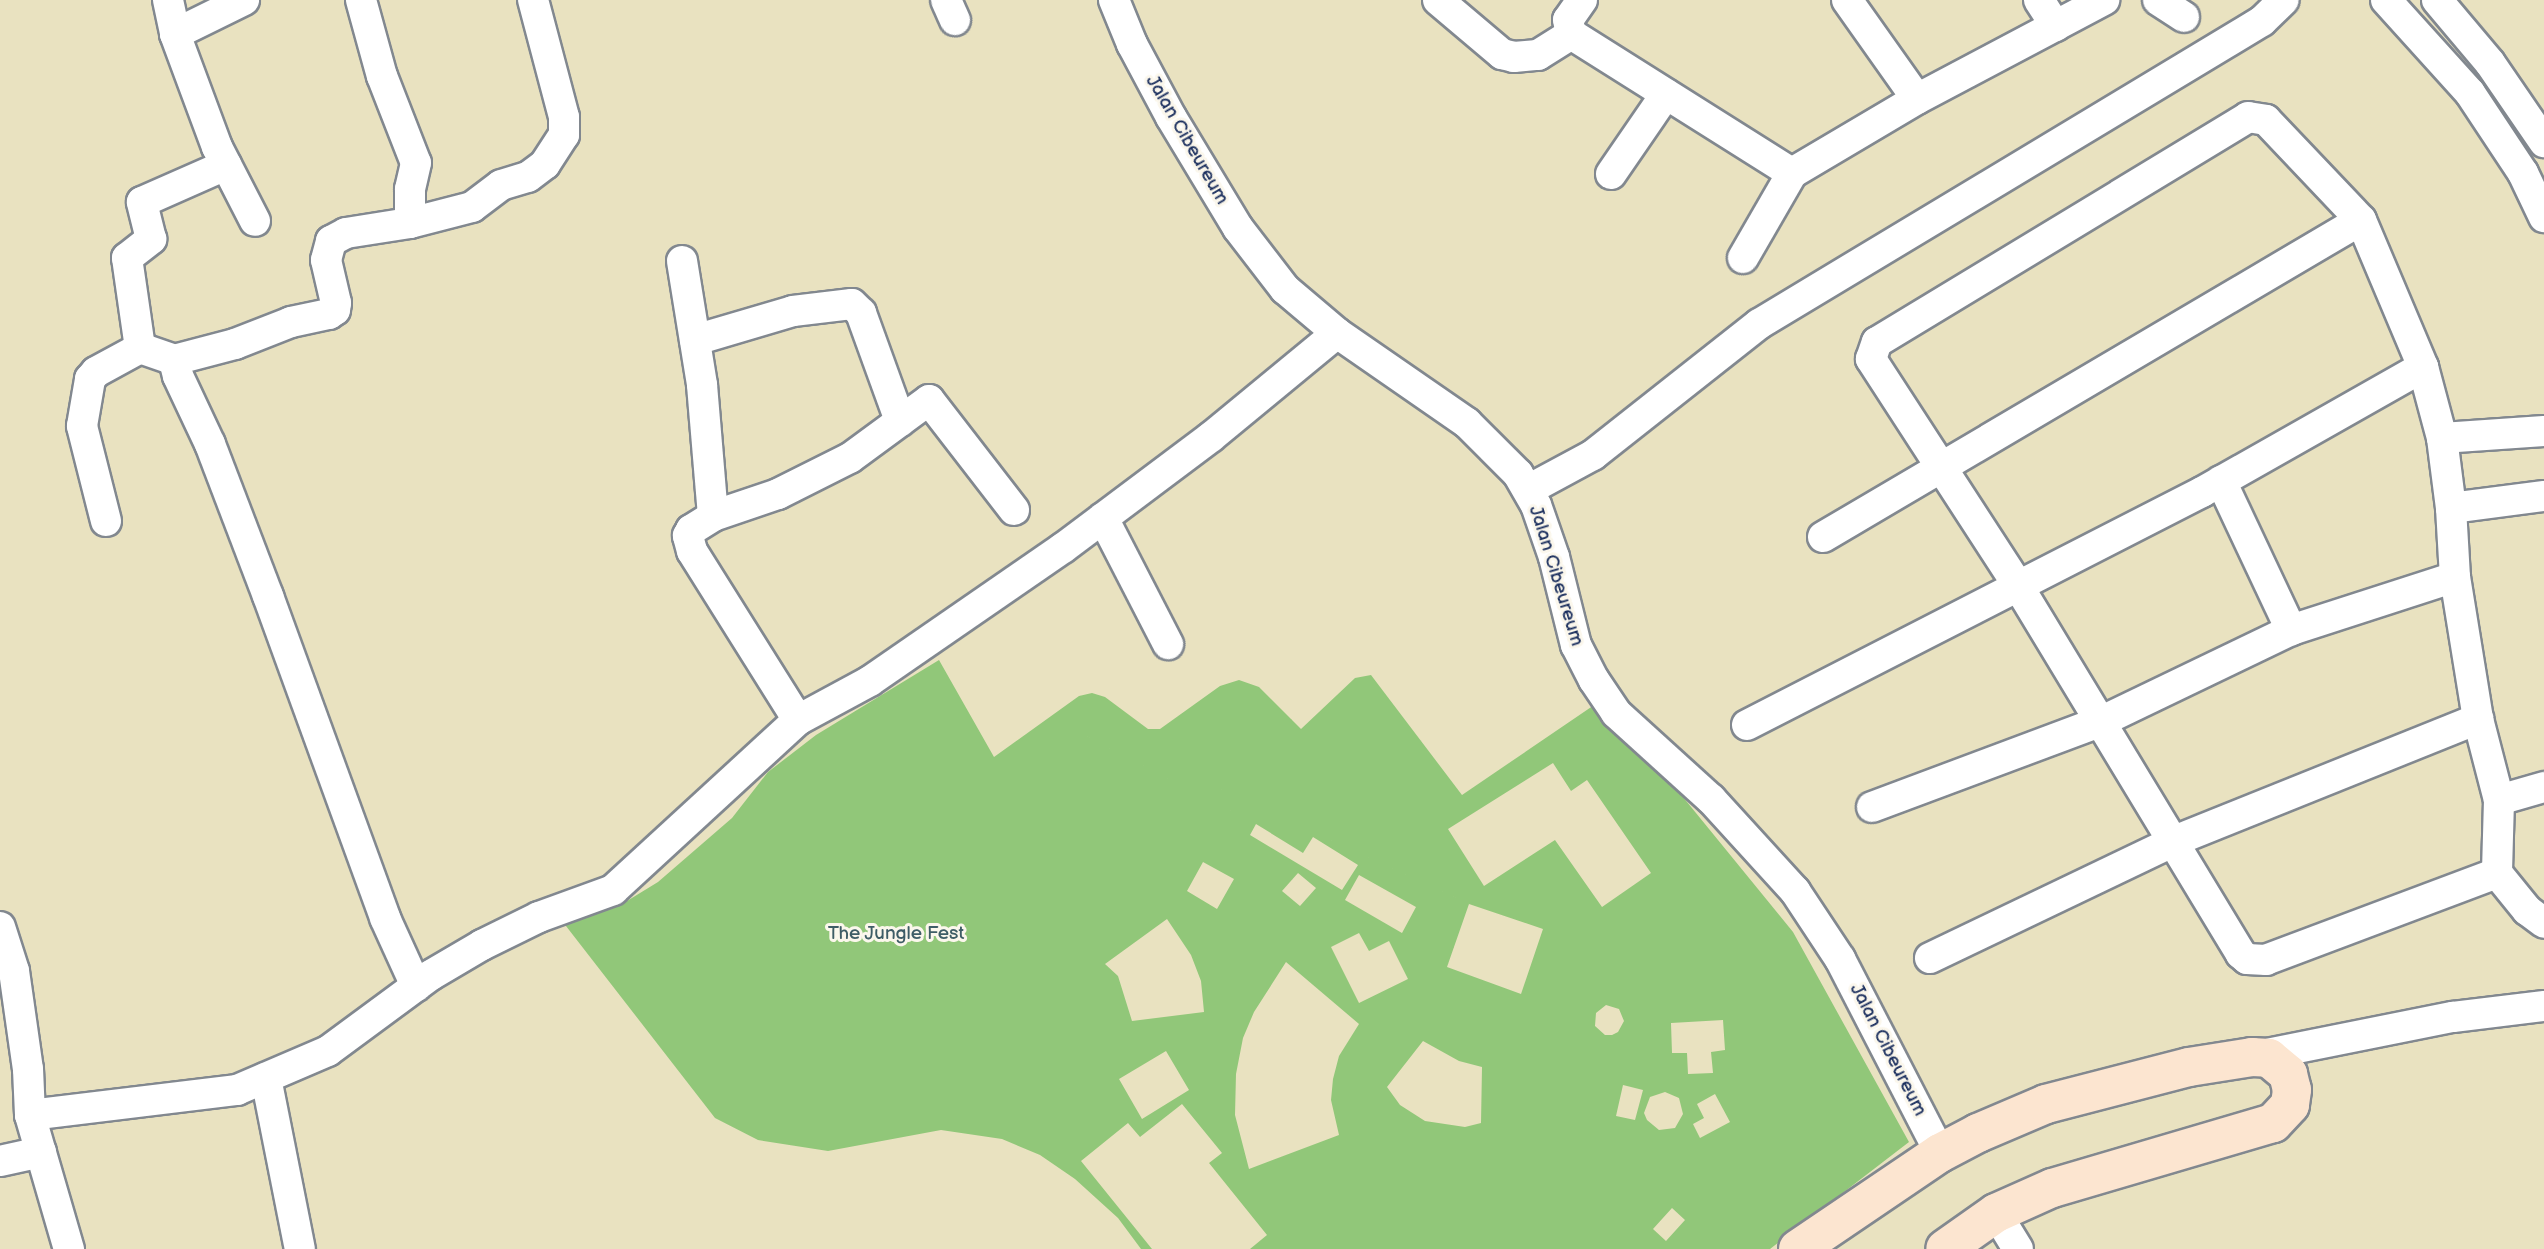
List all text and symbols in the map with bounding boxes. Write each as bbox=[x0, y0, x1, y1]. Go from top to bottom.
street label: Jalan Cibeureum bbox=[1141, 71, 1233, 209]
street label: Jalan Cibeureum bbox=[1524, 503, 1588, 649]
park label: The Jungle Fest bbox=[827, 923, 965, 945]
street label: Jalan Cibeureum bbox=[1845, 980, 1931, 1120]

